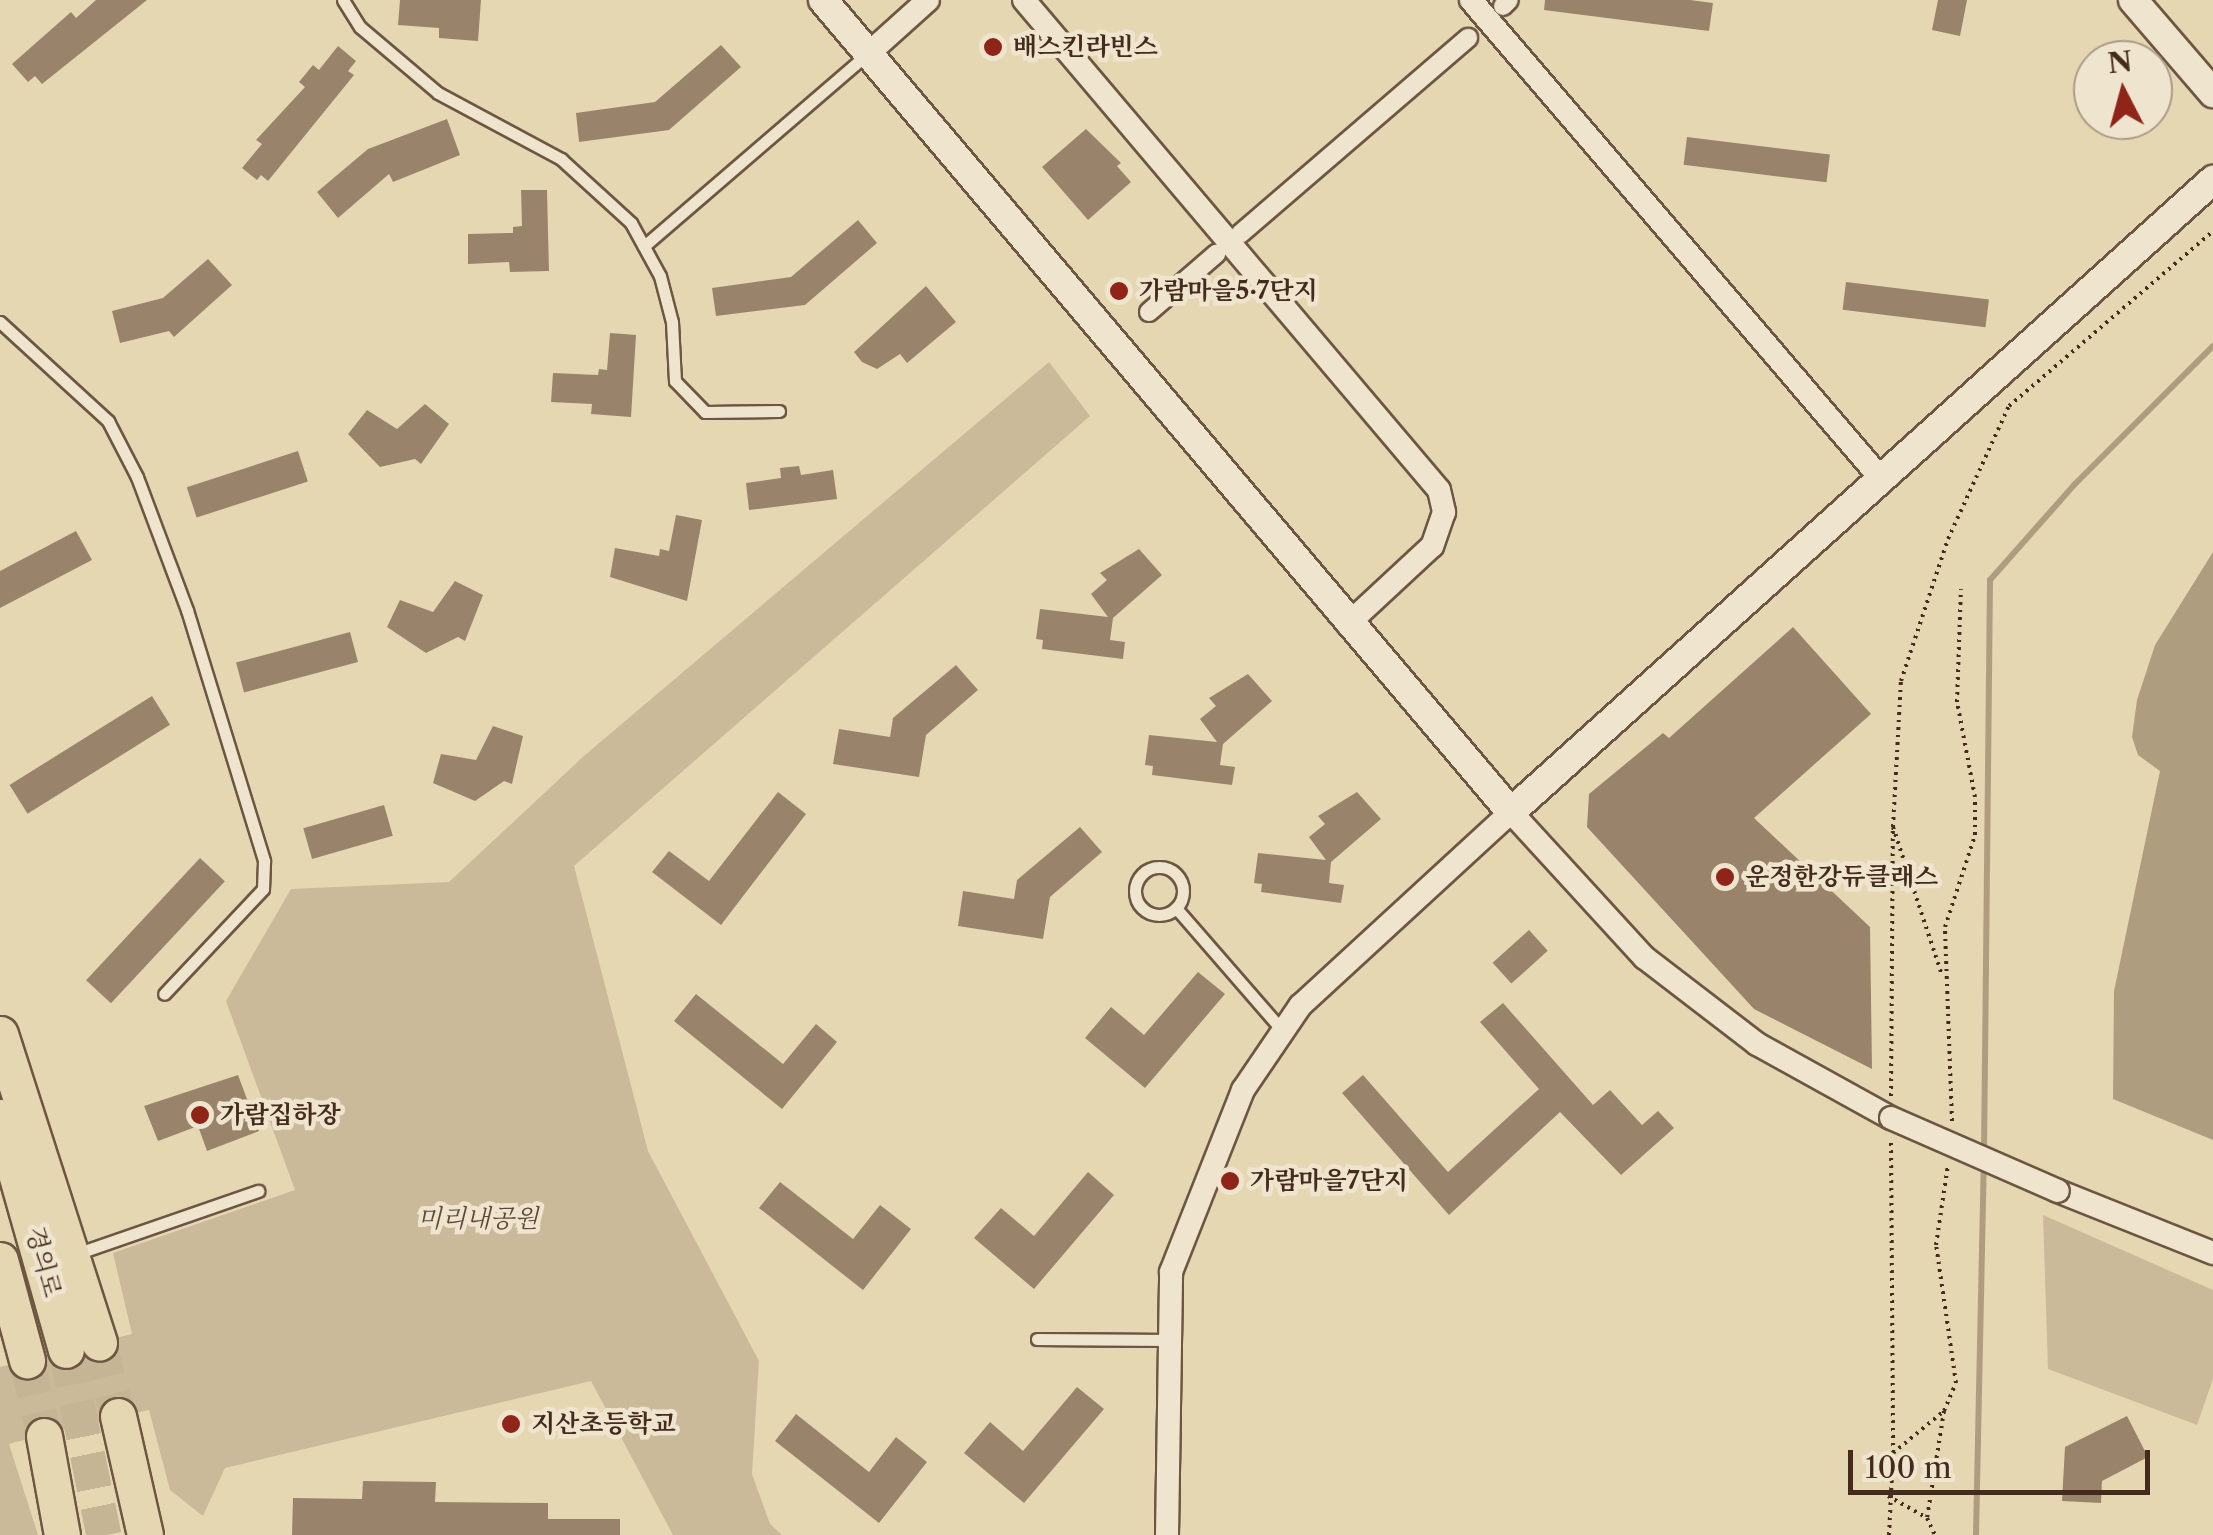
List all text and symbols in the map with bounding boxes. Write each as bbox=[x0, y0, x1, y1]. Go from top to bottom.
place label: 배스킨라빈스 bbox=[1013, 32, 1158, 62]
marker: 배스킨라빈스 bbox=[982, 36, 1004, 58]
north arrow bbox=[2073, 40, 2173, 140]
text: N bbox=[2106, 44, 2134, 80]
place label: 가람마을5·7단지 bbox=[1139, 276, 1318, 306]
marker: 가람마을5·7단지 bbox=[1108, 280, 1130, 302]
place label: 운정한강듀클래스 bbox=[1745, 862, 1938, 892]
marker: 운정한강듀클래스 bbox=[1714, 866, 1736, 888]
place label: 가람집하장 bbox=[220, 1100, 341, 1130]
marker: 가람집하장 bbox=[189, 1104, 211, 1126]
place label: 가람마을7단지 bbox=[1250, 1166, 1408, 1196]
marker: 가람마을7단지 bbox=[1219, 1170, 1241, 1192]
park label: 미리내공원 bbox=[418, 1204, 538, 1234]
street label: 경의로 bbox=[19, 1223, 67, 1301]
place label: 지산초등학교 bbox=[531, 1409, 676, 1439]
marker: 지산초등학교 bbox=[500, 1413, 522, 1435]
scale bar bbox=[1853, 1430, 2156, 1492]
text: 100 m bbox=[1865, 1449, 1952, 1486]

